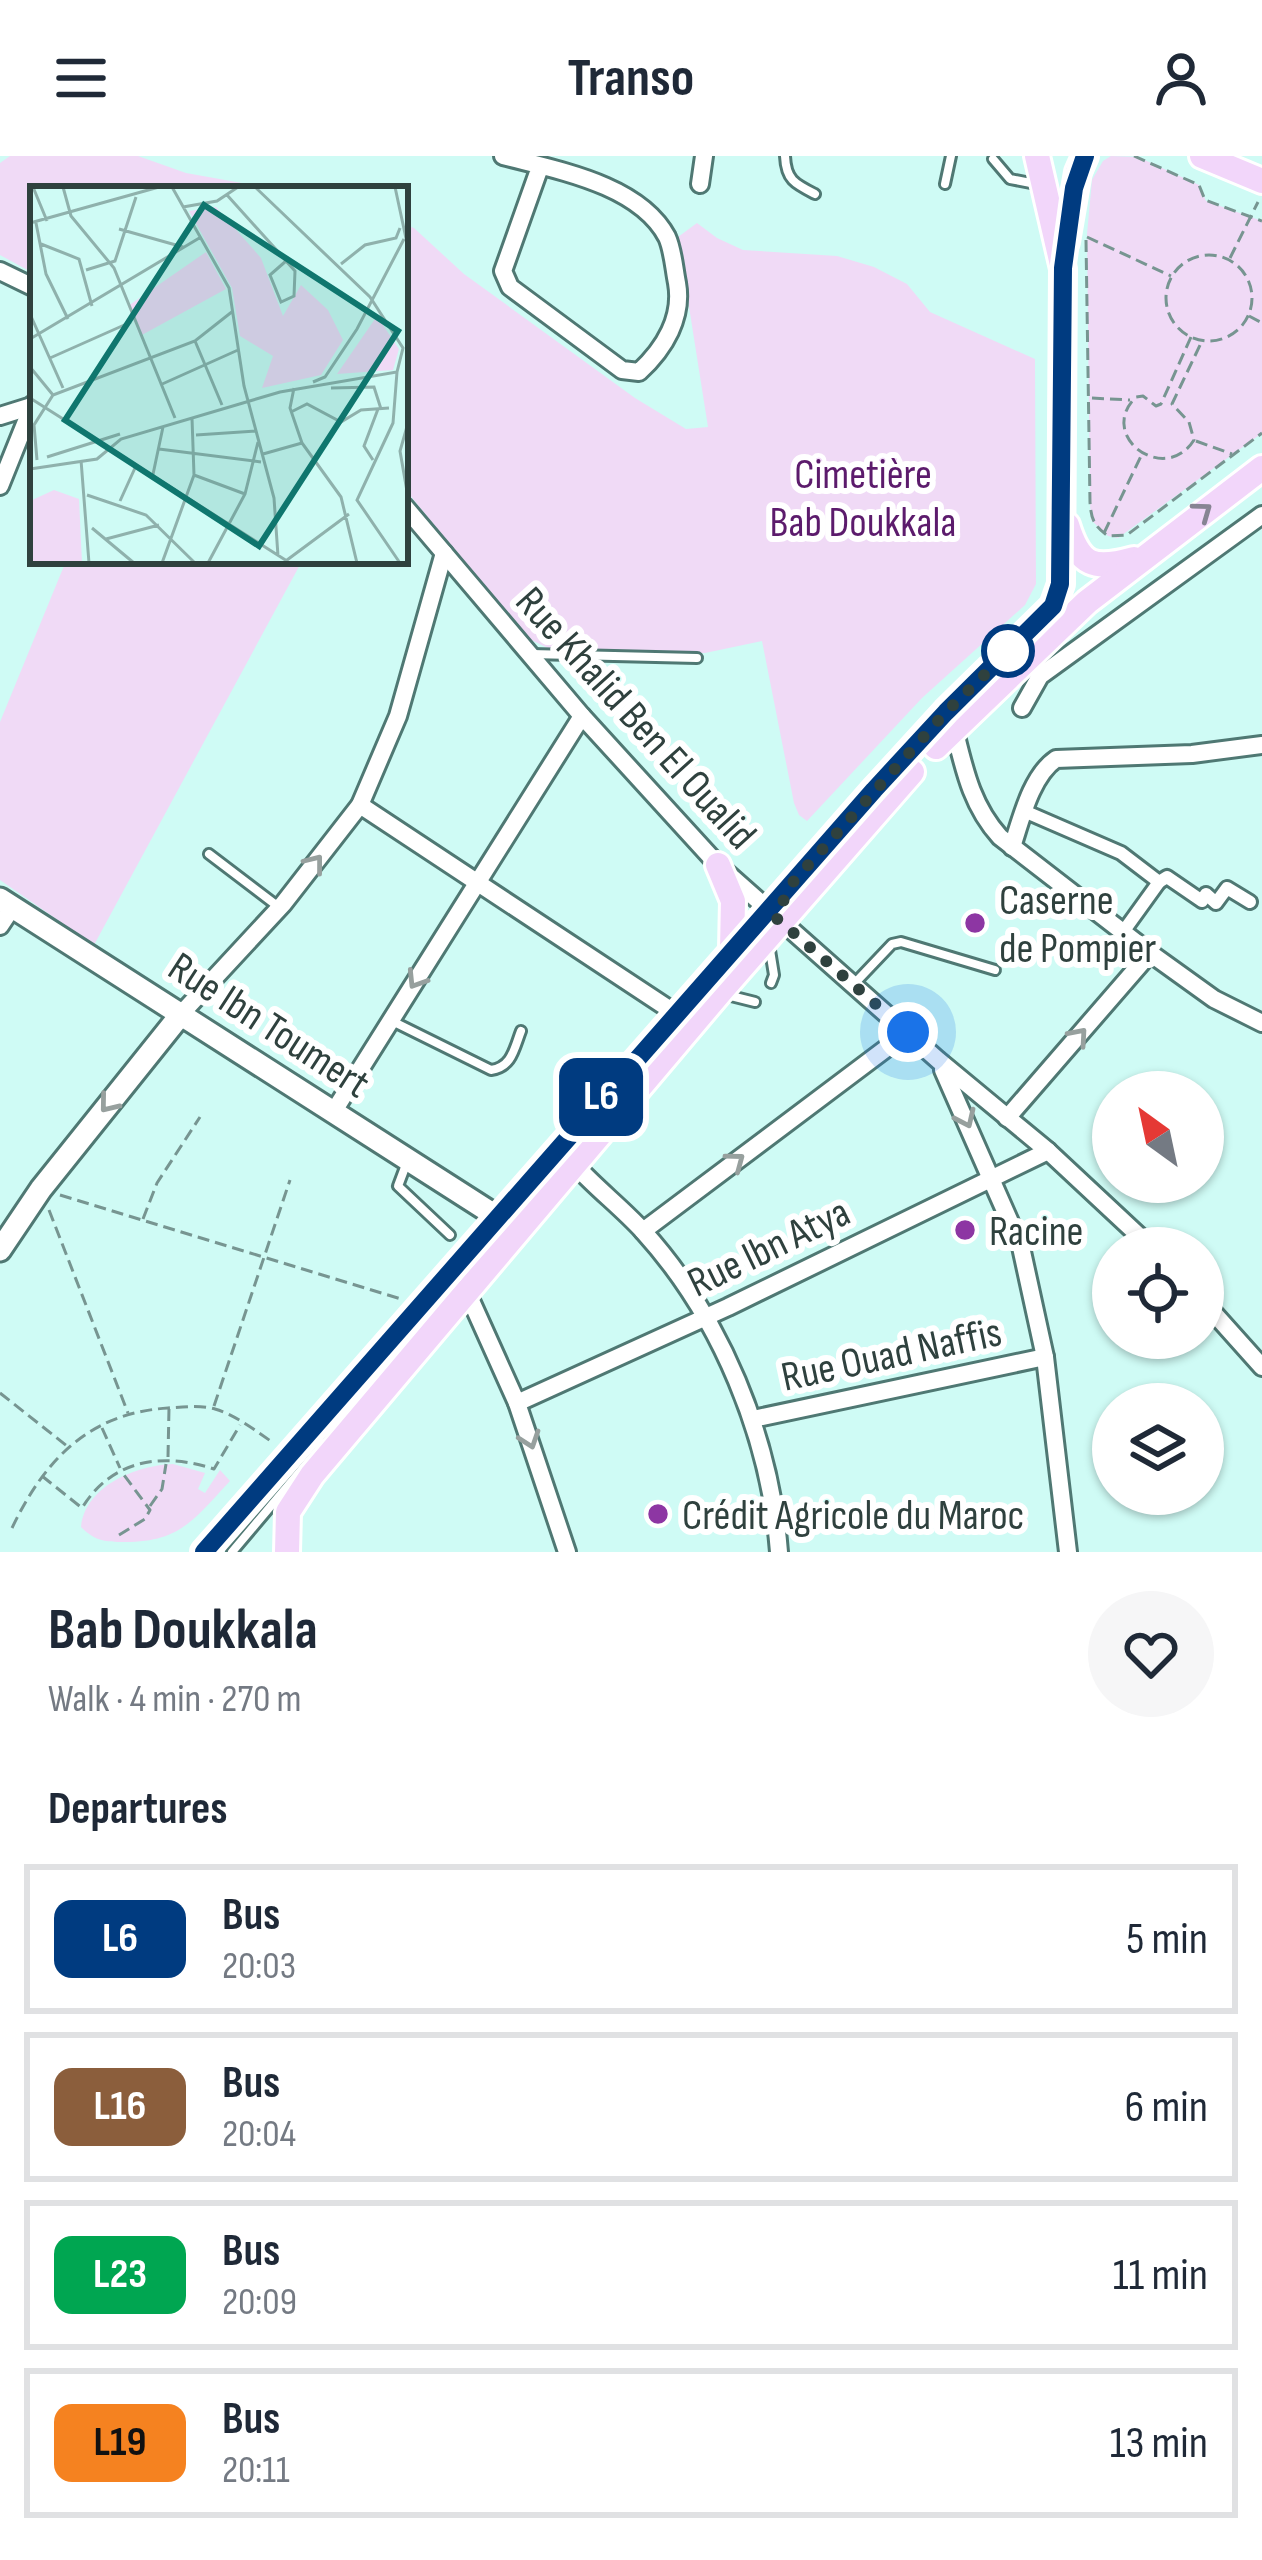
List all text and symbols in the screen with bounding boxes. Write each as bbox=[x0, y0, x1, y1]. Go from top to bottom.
icon: menu bbox=[48, 45, 114, 111]
icon: person bbox=[1148, 45, 1214, 111]
text: Transo bbox=[568, 46, 694, 111]
inset map bbox=[30, 186, 408, 564]
park label: Cimetière Bab Doukkala bbox=[770, 450, 956, 549]
one-way arrow bbox=[1190, 504, 1211, 526]
street label: Rue Khalid Ben El Oualid bbox=[504, 577, 766, 860]
unlabelled marker bbox=[983, 626, 1033, 676]
one-way arrow bbox=[301, 854, 322, 876]
place label: Caserne de Pompier bbox=[999, 876, 1156, 975]
marker: Caserne de Pompier bbox=[962, 910, 988, 936]
street label: Rue Ibn Toumert bbox=[158, 942, 379, 1110]
one-way arrow bbox=[408, 967, 430, 989]
your location bbox=[878, 1002, 938, 1062]
one-way arrow bbox=[1064, 1027, 1086, 1049]
line badge: L6 bbox=[547, 1058, 655, 1136]
text: L6 bbox=[583, 1071, 619, 1122]
north arrow bbox=[1092, 1071, 1224, 1203]
map controls bbox=[1092, 1071, 1224, 1515]
one-way arrow bbox=[101, 1090, 122, 1112]
one-way arrow bbox=[952, 1107, 975, 1128]
one-way arrow bbox=[722, 1154, 744, 1175]
street label: Rue Ibn Atya bbox=[680, 1187, 858, 1309]
place label: Racine bbox=[989, 1207, 1084, 1258]
marker: Racine bbox=[952, 1217, 978, 1243]
button: locate bbox=[1092, 1227, 1224, 1359]
street label: Rue Ouad Naffis bbox=[777, 1307, 1006, 1404]
button: layers bbox=[1092, 1383, 1224, 1515]
one-way arrow bbox=[516, 1428, 540, 1449]
place label: Crédit Agricole du Maroc bbox=[682, 1491, 1024, 1542]
marker: Crédit Agricole du Maroc bbox=[645, 1501, 671, 1527]
button: heart bbox=[1088, 1591, 1214, 1717]
text: Bab Doukkala bbox=[48, 1597, 318, 1665]
text: Walk · 4 min · 270 m bbox=[48, 1676, 302, 1723]
text: Departures bbox=[48, 1782, 227, 1837]
text: Bus bbox=[222, 1888, 280, 1943]
text: 5 min bbox=[1126, 1912, 1208, 1967]
text: L6 bbox=[102, 1913, 138, 1964]
text: 20:03 bbox=[222, 1943, 296, 1990]
text: Bus bbox=[222, 2056, 280, 2111]
text: 6 min bbox=[1125, 2080, 1208, 2135]
text: L16 bbox=[94, 2081, 146, 2132]
text: 20:04 bbox=[222, 2111, 296, 2158]
text: Bus bbox=[222, 2224, 280, 2279]
text: 11 min bbox=[1113, 2248, 1208, 2303]
text: L23 bbox=[93, 2249, 147, 2300]
text: 20:09 bbox=[222, 2279, 297, 2326]
text: Bus bbox=[222, 2392, 280, 2447]
text: 13 min bbox=[1110, 2416, 1208, 2471]
text: L19 bbox=[94, 2417, 146, 2468]
text: 20:11 bbox=[222, 2447, 290, 2494]

